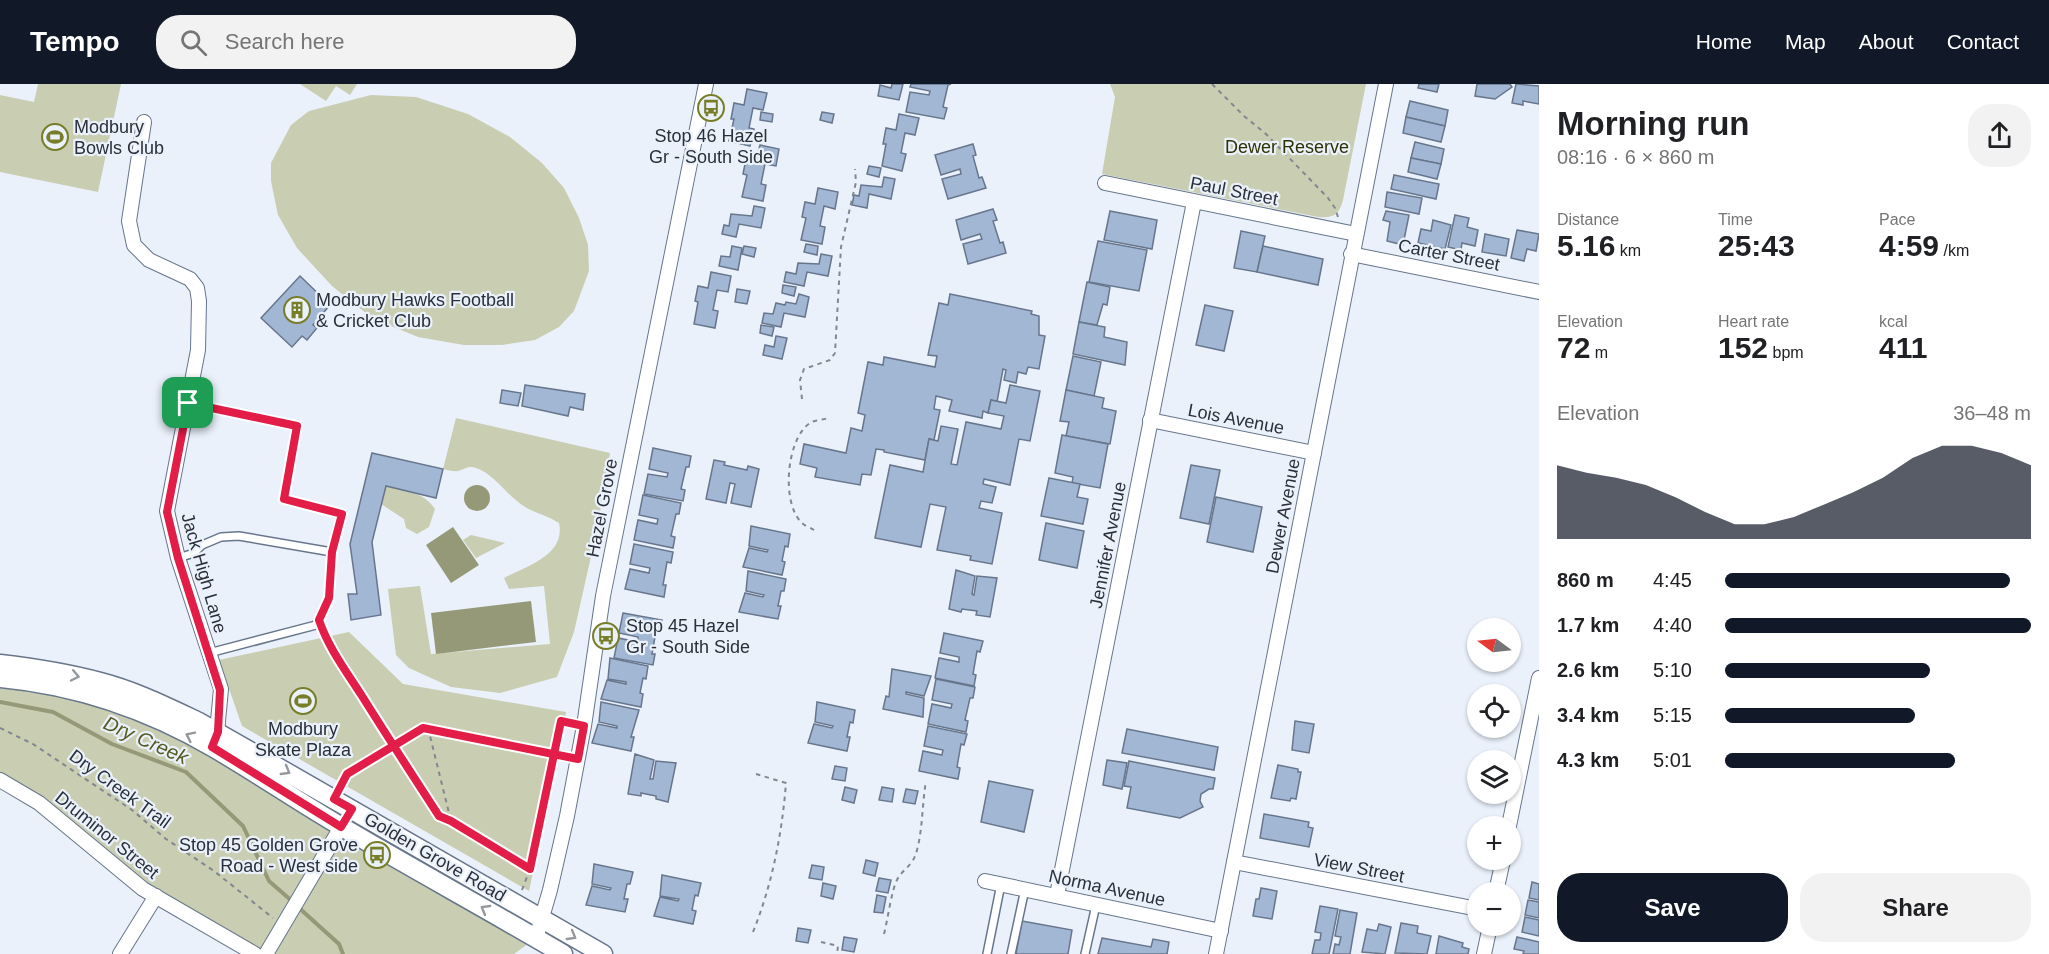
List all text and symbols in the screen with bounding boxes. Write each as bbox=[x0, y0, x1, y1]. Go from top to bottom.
search box bbox=[156, 15, 576, 69]
text: Tempo bbox=[30, 26, 120, 57]
icon: search bbox=[177, 26, 210, 59]
text: Search here bbox=[225, 29, 345, 54]
text: Home bbox=[1696, 30, 1752, 53]
text: Map bbox=[1785, 30, 1826, 53]
text: About bbox=[1859, 30, 1914, 53]
text: Contact bbox=[1947, 30, 2019, 53]
bus stop icon: Stop 46 Hazel Gr - South Side bbox=[696, 93, 726, 123]
button: share bbox=[1968, 104, 2031, 167]
text: Morning run bbox=[1557, 105, 1749, 142]
place label: Modbury Bowls Club bbox=[74, 117, 164, 158]
sports icon: Modbury Bowls Club bbox=[40, 122, 70, 152]
place label: Stop 46 Hazel Gr - South Side bbox=[649, 126, 773, 167]
park label: Dewer Reserve bbox=[1225, 137, 1349, 157]
text: 08:16 · 6 × 860 m bbox=[1557, 146, 1714, 168]
street label: Paul Street bbox=[1188, 173, 1280, 209]
text: Distance bbox=[1557, 211, 1619, 228]
text: Time bbox=[1718, 211, 1753, 228]
text: Pace bbox=[1879, 211, 1915, 228]
text: 5.16 bbox=[1557, 229, 1615, 262]
text: 25:43 bbox=[1718, 229, 1795, 262]
text: 4:59 bbox=[1879, 229, 1939, 262]
street label: Carter Street bbox=[1397, 235, 1501, 275]
text: km bbox=[1615, 242, 1641, 259]
text: /km bbox=[1939, 242, 1969, 259]
place label: Modbury Hawks Football & Cricket Club bbox=[316, 290, 514, 331]
building icon: Modbury Hawks Football & Cricket Club bbox=[282, 295, 312, 325]
text: Elevation bbox=[1557, 313, 1623, 330]
text: Heart rate bbox=[1718, 313, 1789, 330]
text: kcal bbox=[1879, 313, 1907, 330]
text: 72 bbox=[1557, 331, 1590, 364]
text: 152 bbox=[1718, 331, 1768, 364]
text: 411 bbox=[1879, 331, 1927, 364]
text: m bbox=[1590, 344, 1608, 361]
text: bpm bbox=[1768, 344, 1804, 361]
pin bbox=[162, 377, 213, 428]
icon: arrive bbox=[171, 386, 204, 419]
street label: Lois Avenue bbox=[1186, 400, 1286, 438]
text: Elevation bbox=[1557, 402, 1639, 424]
text: 36–48 m bbox=[1953, 402, 2031, 424]
street label: Hazel Grove bbox=[583, 457, 621, 559]
street label: Dewer Avenue bbox=[1262, 457, 1304, 575]
street label: Jennifer Avenue bbox=[1086, 480, 1130, 610]
street label: Jack High Lane bbox=[177, 511, 231, 635]
text: 860 m bbox=[1557, 569, 1614, 591]
text: 4:45 bbox=[1653, 569, 1692, 591]
text: 1.7 km bbox=[1557, 614, 1619, 636]
text: 4:40 bbox=[1653, 614, 1692, 636]
place label: Stop 45 Hazel Gr - South Side bbox=[626, 616, 750, 657]
north arrow bbox=[1467, 618, 1521, 672]
map controls bbox=[1467, 618, 1521, 936]
bus stop icon: Stop 45 Hazel Gr - South Side bbox=[591, 621, 621, 651]
text: 2.6 km bbox=[1557, 659, 1619, 681]
text: 5:10 bbox=[1653, 659, 1692, 681]
one-way arrow bbox=[70, 669, 80, 682]
button: locate bbox=[1467, 684, 1521, 738]
sports icon: Modbury Skate Plaza bbox=[288, 686, 318, 716]
text: 3.4 km bbox=[1557, 704, 1619, 726]
text: 5:15 bbox=[1653, 704, 1692, 726]
water label: Dry Creek bbox=[100, 712, 192, 769]
place label: Modbury Skate Plaza bbox=[255, 719, 352, 760]
one-way arrow bbox=[186, 732, 197, 744]
street label: Dry Creek Trail bbox=[66, 746, 174, 832]
text: 4.3 km bbox=[1557, 749, 1619, 771]
text: 5:01 bbox=[1653, 749, 1692, 771]
button: layers bbox=[1467, 750, 1521, 804]
one-way arrow bbox=[280, 764, 290, 775]
street label: Druminor Street bbox=[51, 787, 163, 883]
street label: Golden Grove Road bbox=[361, 808, 509, 906]
button: + bbox=[1467, 816, 1521, 870]
place label: Stop 45 Golden Grove Road - West side bbox=[179, 835, 358, 876]
bus stop icon: Stop 45 Golden Grove Road - West side bbox=[362, 840, 392, 870]
street label: View Street bbox=[1312, 849, 1406, 887]
street label: Norma Avenue bbox=[1047, 866, 1167, 910]
button: Save bbox=[1557, 873, 1788, 942]
button: Share bbox=[1800, 873, 2031, 942]
button: − bbox=[1467, 882, 1521, 936]
one-way arrow bbox=[481, 905, 491, 916]
one-way arrow bbox=[566, 929, 576, 941]

